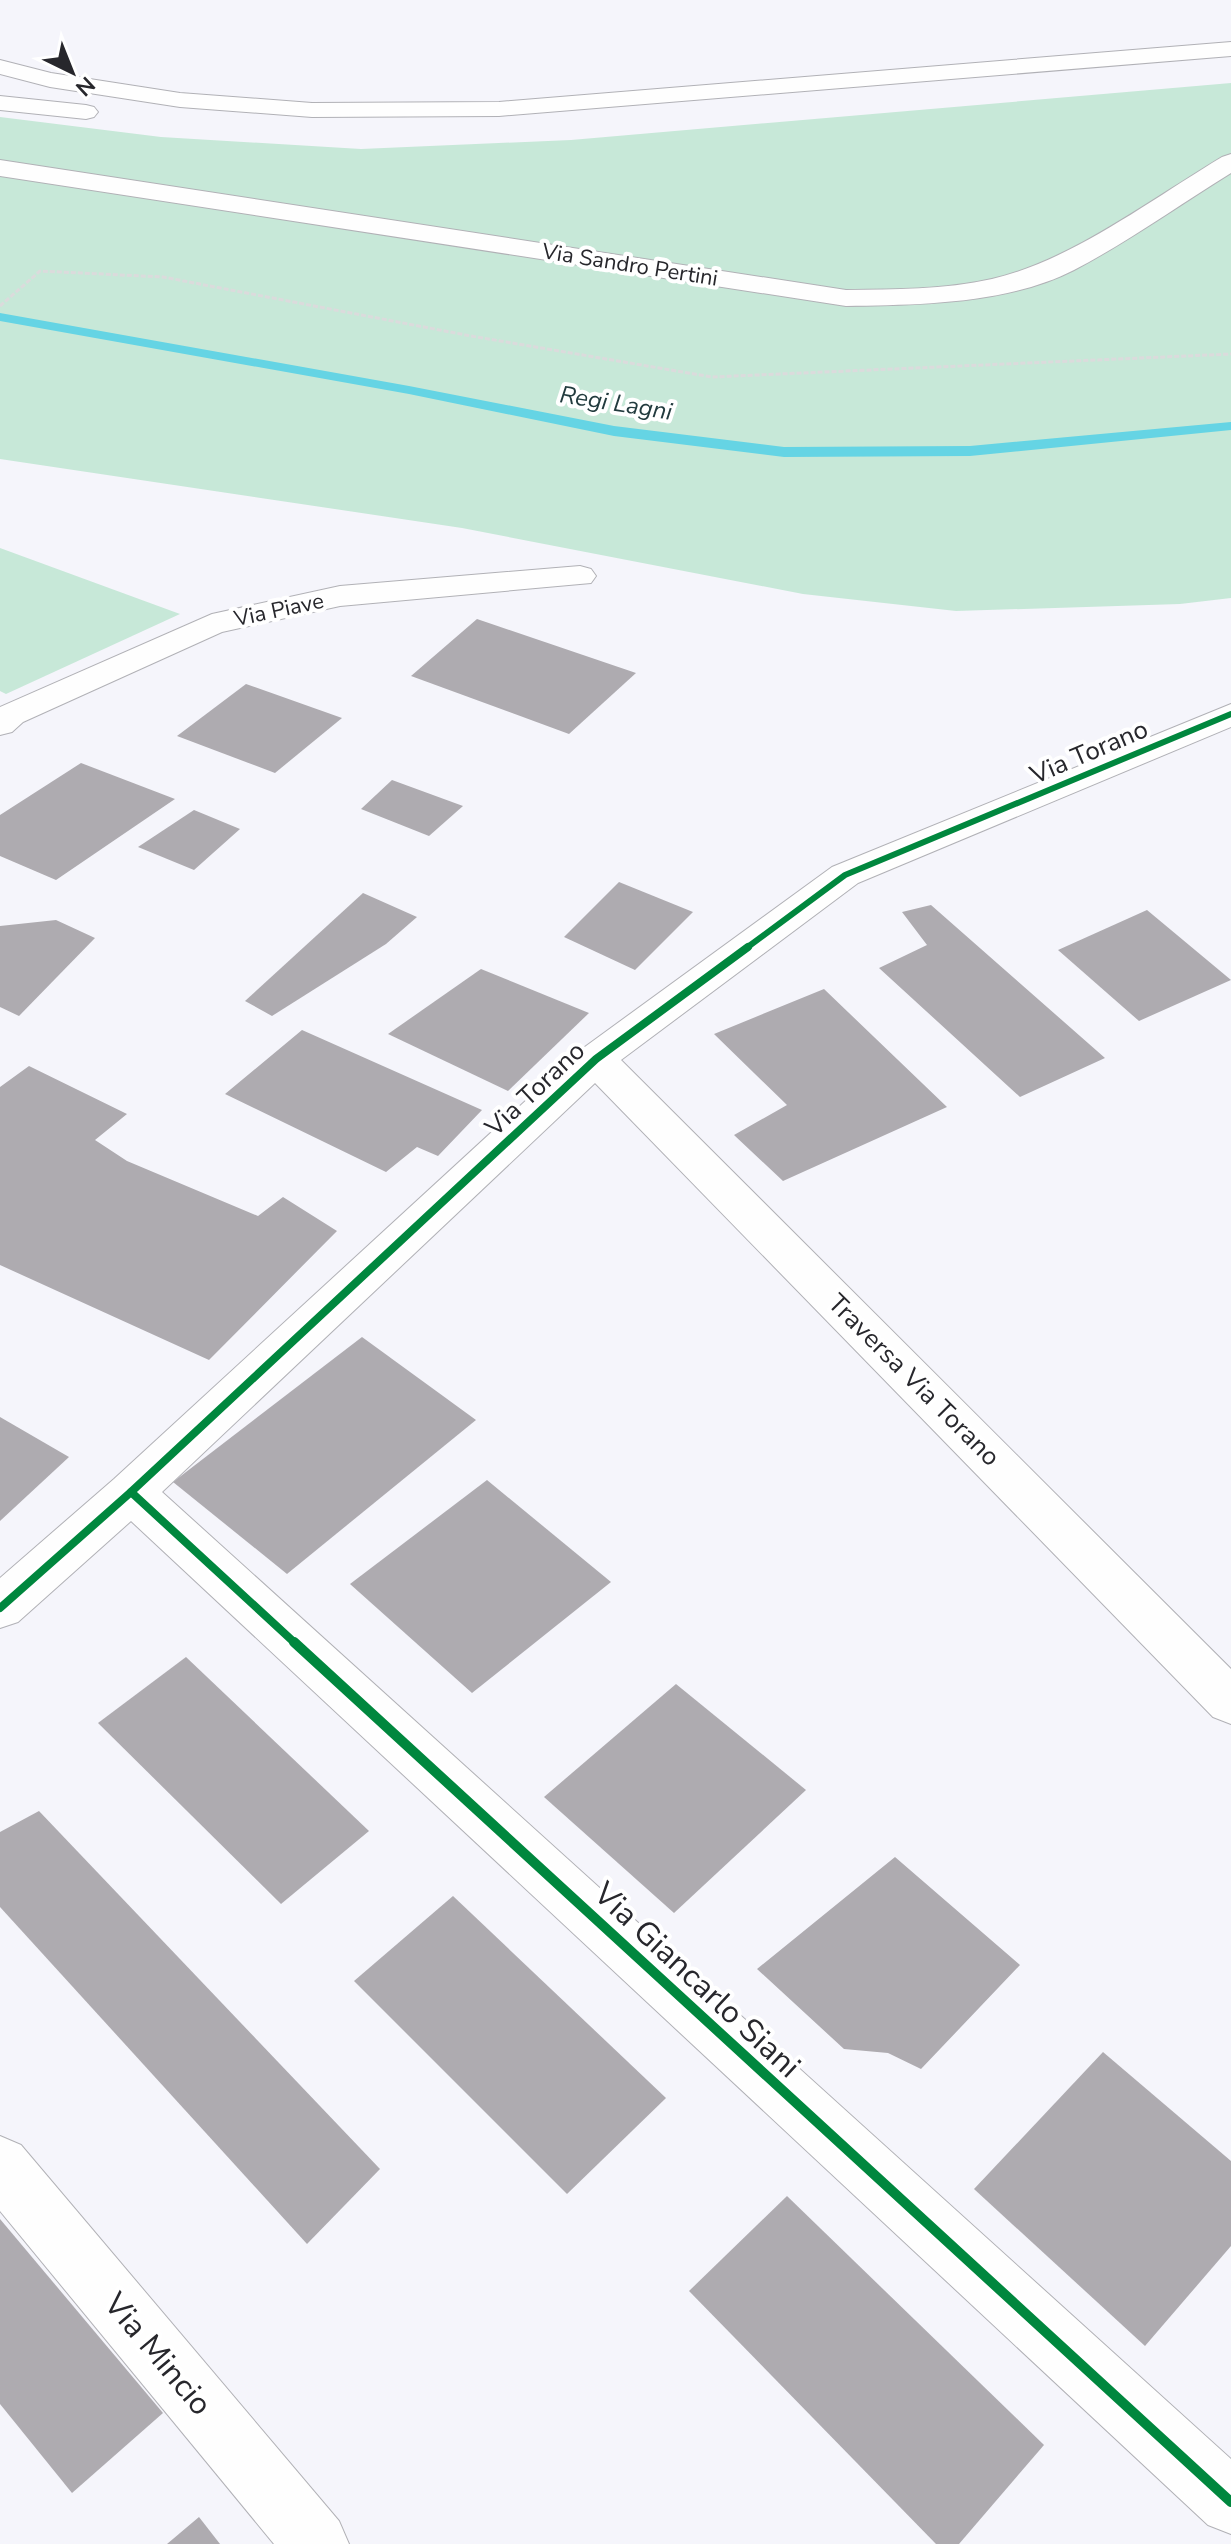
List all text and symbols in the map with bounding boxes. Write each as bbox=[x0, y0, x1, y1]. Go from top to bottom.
north arrow bbox=[32, 32, 112, 112]
text: N bbox=[69, 69, 101, 102]
street label: Via Sandro Pertini bbox=[539, 236, 720, 294]
water label: Regi Lagni bbox=[558, 378, 675, 428]
street label: Via Piave bbox=[230, 586, 327, 634]
street label: Via Torano bbox=[1024, 712, 1153, 793]
street label: Via Torano bbox=[477, 1034, 593, 1145]
street label: Traversa Via Torano bbox=[820, 1286, 1008, 1474]
street label: Via Giancarlo Siani bbox=[583, 1872, 810, 2087]
street label: Via Mincio bbox=[93, 2283, 222, 2424]

